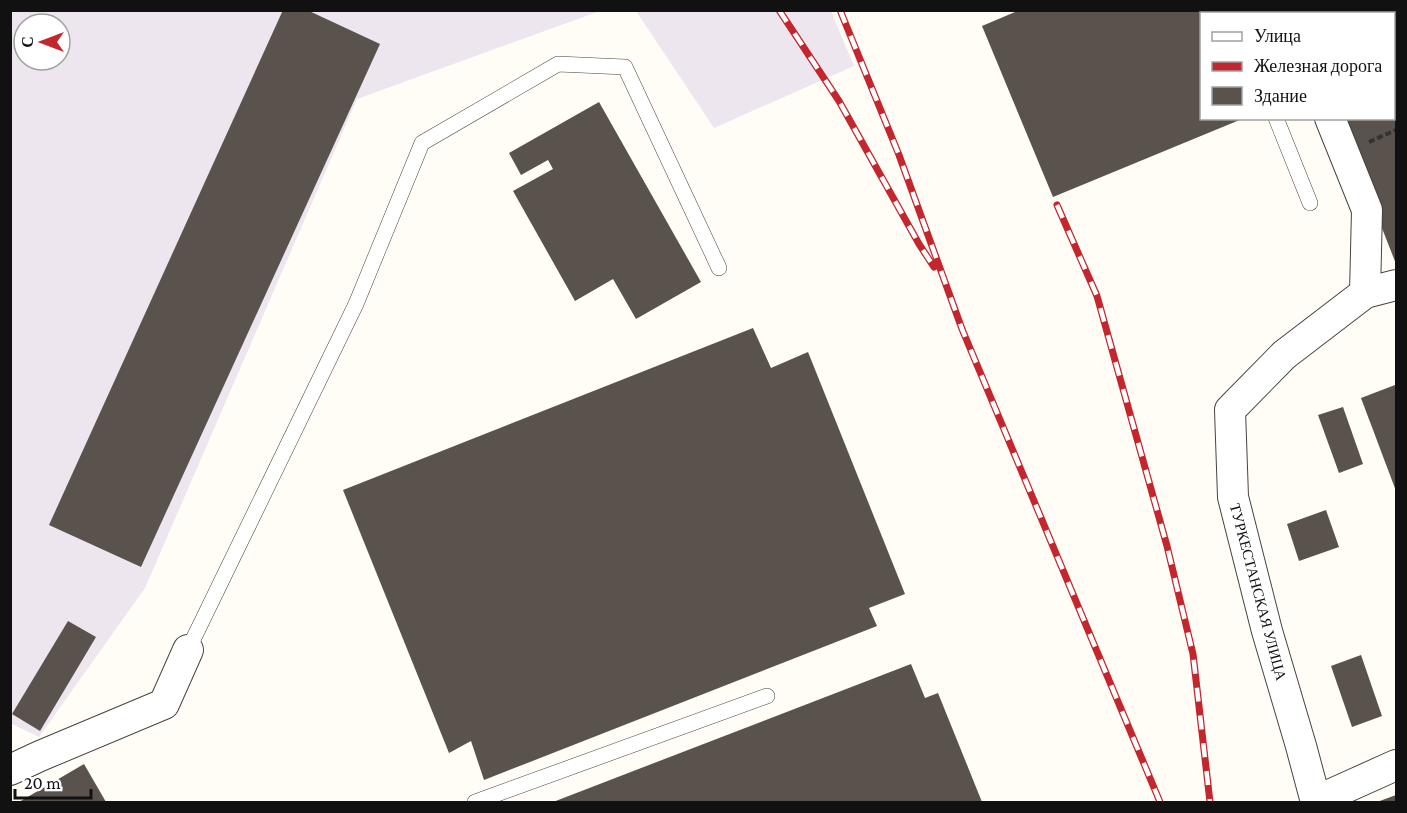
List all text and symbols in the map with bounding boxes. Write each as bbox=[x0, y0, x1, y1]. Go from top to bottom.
north arrow bbox=[12, 12, 72, 72]
legend bbox=[1200, 12, 1395, 120]
text: Улица bbox=[1254, 26, 1301, 46]
text: С bbox=[19, 36, 36, 48]
text: Железная дорога bbox=[1254, 56, 1382, 76]
text: Здание bbox=[1254, 86, 1307, 106]
street label: ТУРКЕСТАНСКАЯ УЛИЦА bbox=[1227, 502, 1289, 682]
scale bar bbox=[15, 762, 92, 800]
text: 20 m bbox=[24, 773, 61, 793]

